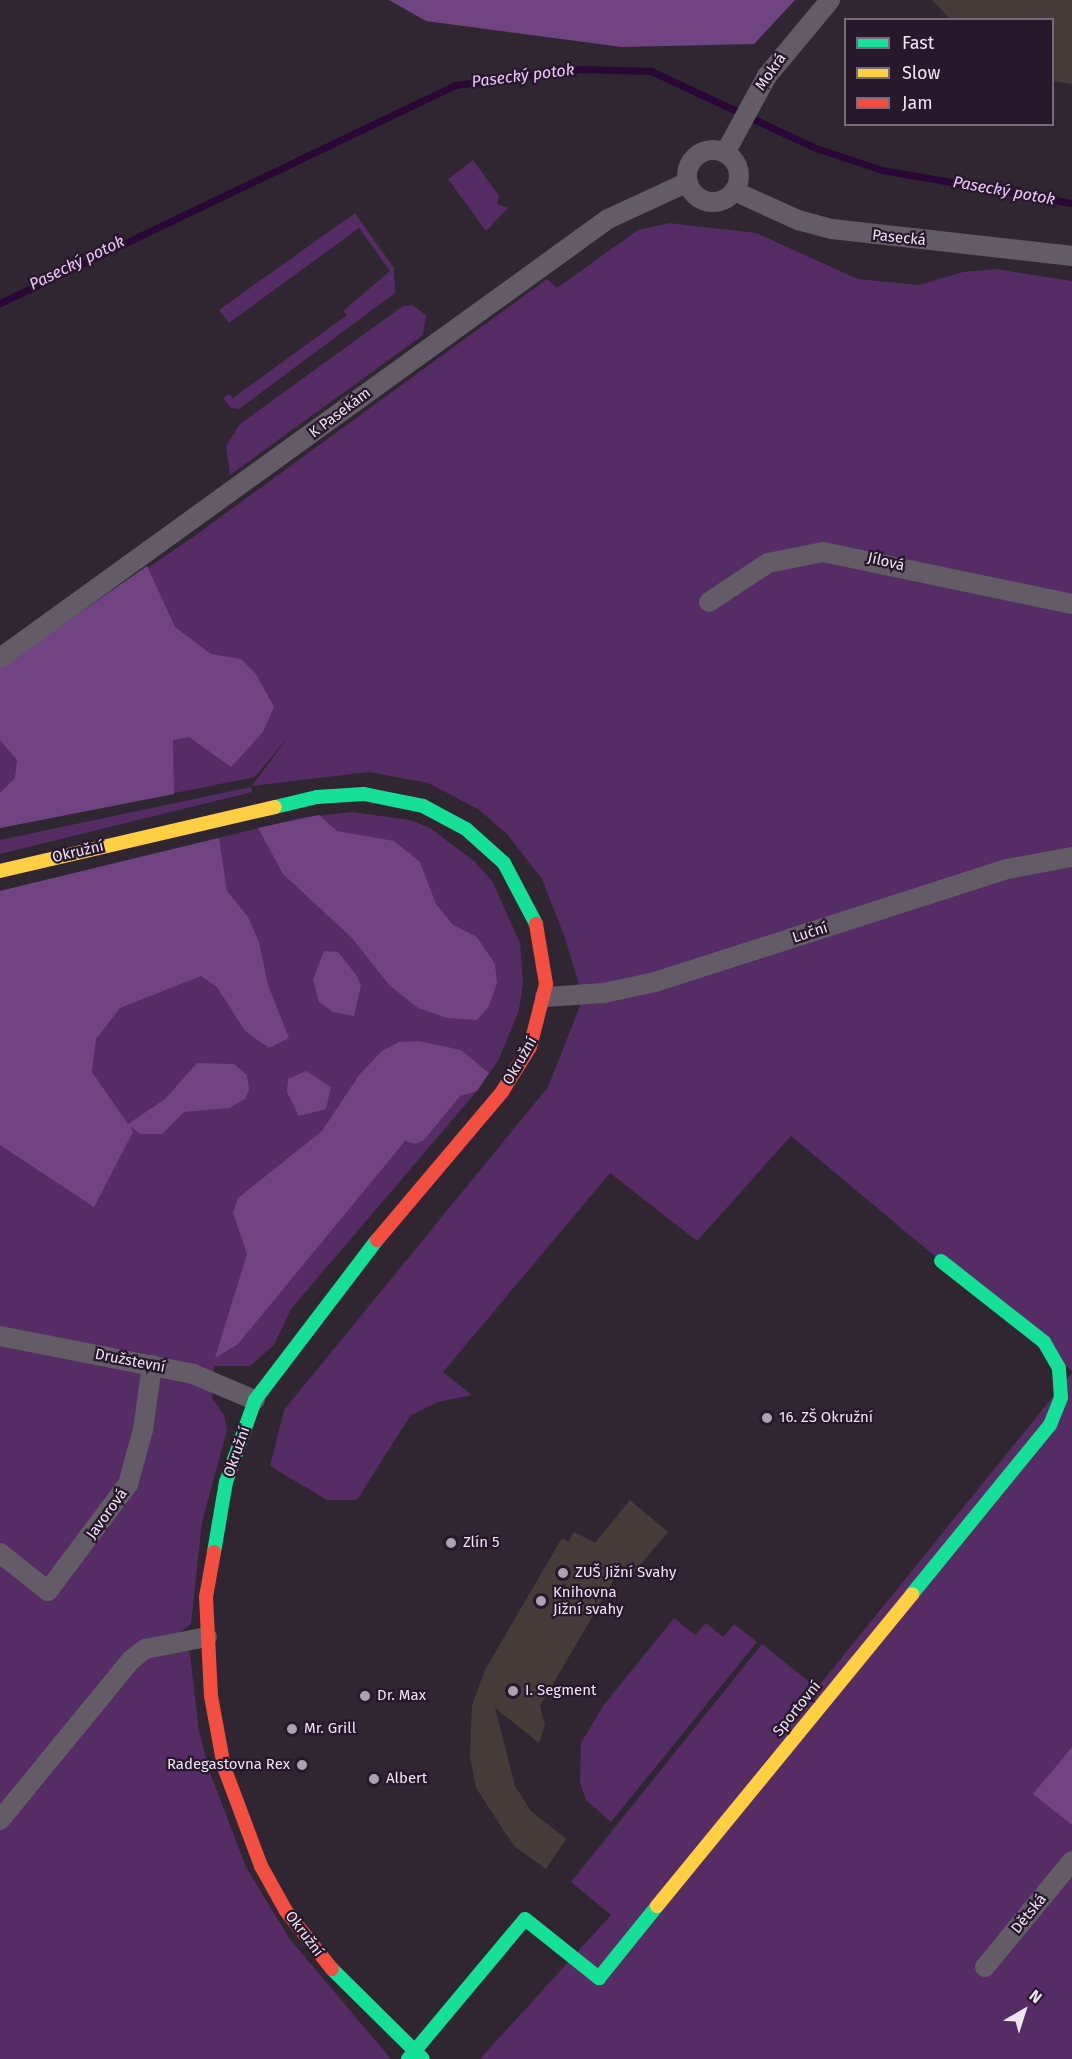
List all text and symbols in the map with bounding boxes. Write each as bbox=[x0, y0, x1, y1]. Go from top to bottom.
legend bbox=[844, 18, 1054, 126]
text: Fast bbox=[902, 32, 934, 54]
street label: Mokrá bbox=[752, 50, 790, 94]
water label: Pasecký potok bbox=[471, 60, 575, 92]
text: Slow bbox=[902, 62, 940, 84]
text: Jam bbox=[902, 92, 933, 114]
water label: Pasecký potok bbox=[951, 173, 1057, 209]
street label: Pasecká bbox=[871, 226, 927, 250]
water label: Pasecký potok bbox=[26, 232, 128, 294]
street label: K Pasekám bbox=[306, 384, 374, 442]
street label: Jílová bbox=[866, 549, 906, 575]
street label: Okružní bbox=[51, 837, 105, 867]
street label: Luční bbox=[790, 919, 830, 947]
street label: Okružní bbox=[499, 1034, 541, 1088]
street label: Družstevní bbox=[93, 1345, 167, 1377]
place label: 16. ZŠ Okružní bbox=[779, 1409, 873, 1427]
marker: 16. ZŠ Okružní bbox=[760, 1411, 774, 1425]
street label: Okružní bbox=[220, 1424, 254, 1480]
street label: Javorová bbox=[83, 1485, 131, 1543]
place label: Zlín 5 bbox=[463, 1534, 500, 1552]
marker: Zlín 5 bbox=[444, 1536, 458, 1550]
place label: ZUŠ Jižní Svahy bbox=[575, 1564, 676, 1582]
marker: ZUŠ Jižní Svahy bbox=[556, 1566, 570, 1580]
place label: Knihovna Jižní svahy bbox=[553, 1583, 623, 1618]
marker: Knihovna Jižní svahy bbox=[534, 1594, 548, 1608]
street label: Sportovní bbox=[769, 1678, 825, 1740]
place label: I. Segment bbox=[525, 1682, 596, 1700]
marker: I. Segment bbox=[506, 1684, 520, 1698]
place label: Dr. Max bbox=[377, 1687, 426, 1705]
marker: Dr. Max bbox=[358, 1689, 372, 1703]
place label: Mr. Grill bbox=[304, 1720, 356, 1738]
marker: Mr. Grill bbox=[285, 1722, 299, 1736]
place label: Radegastovna Rex bbox=[167, 1756, 290, 1774]
marker: Radegastovna Rex bbox=[295, 1758, 309, 1772]
place label: Albert bbox=[386, 1770, 427, 1788]
marker: Albert bbox=[367, 1772, 381, 1786]
street label: Dětská bbox=[1008, 1891, 1050, 1937]
street label: Okružní bbox=[281, 1908, 327, 1960]
north arrow bbox=[994, 1981, 1054, 2041]
text: N bbox=[1026, 1986, 1046, 2007]

